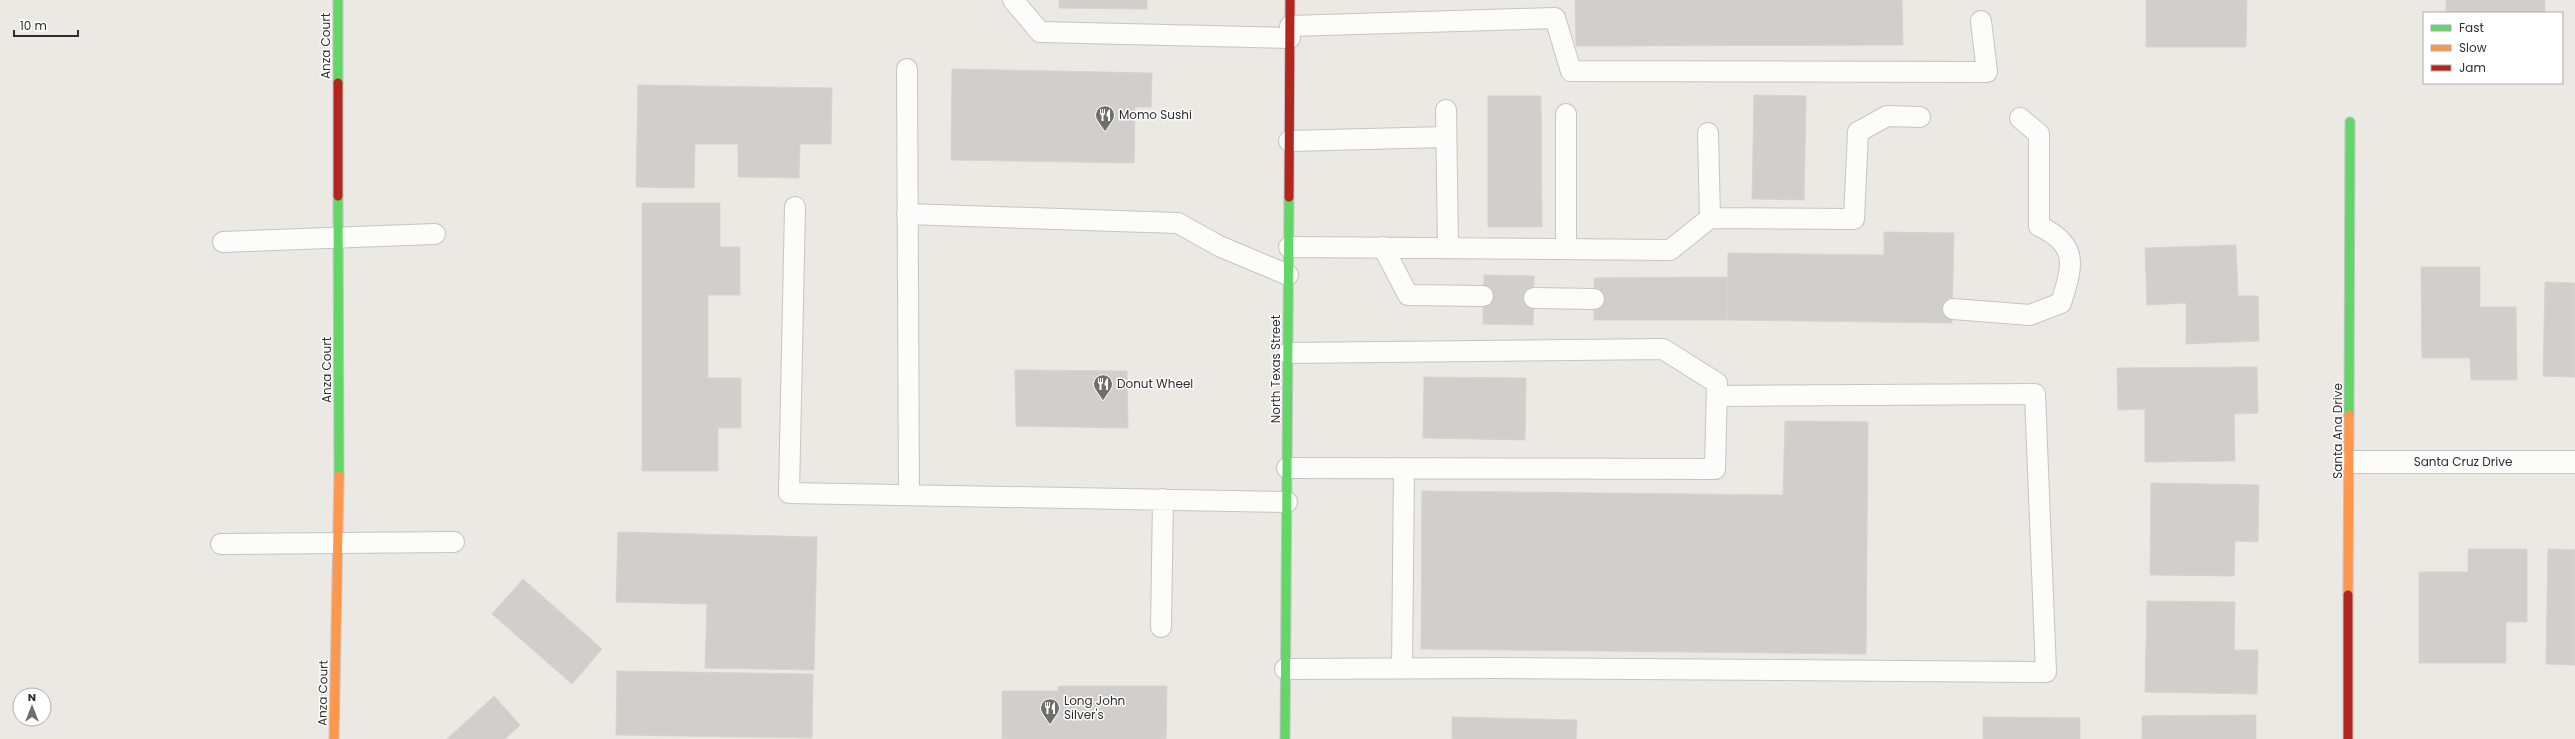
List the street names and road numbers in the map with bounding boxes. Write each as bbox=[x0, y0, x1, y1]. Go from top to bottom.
street label: Anza Court bbox=[317, 13, 334, 79]
street label: North Texas Street bbox=[1267, 315, 1284, 423]
street label: Anza Court bbox=[318, 337, 335, 403]
street label: Santa Ana Drive bbox=[2329, 383, 2346, 479]
street label: Santa Cruz Drive bbox=[2414, 453, 2512, 470]
street label: Anza Court bbox=[313, 660, 332, 726]

